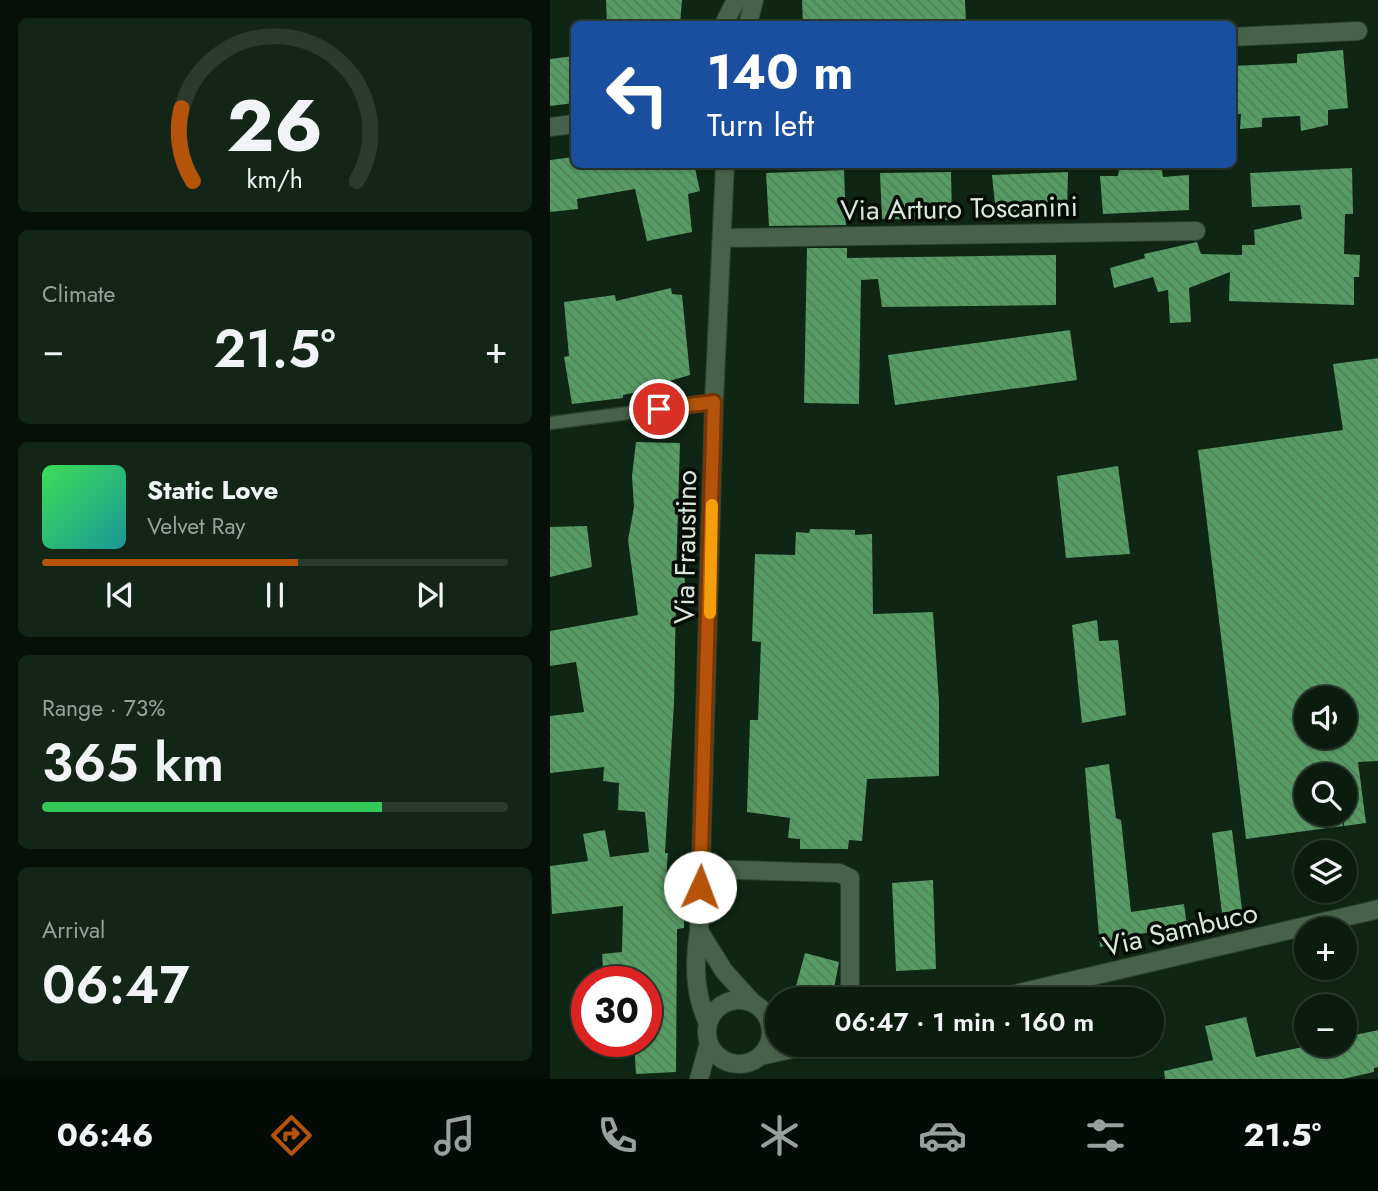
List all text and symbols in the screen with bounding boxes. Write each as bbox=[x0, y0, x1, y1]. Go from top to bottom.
text: 140 m bbox=[707, 37, 853, 107]
icon: left bbox=[592, 49, 683, 140]
text: 26 bbox=[227, 73, 323, 178]
text: Turn left bbox=[707, 102, 814, 148]
text: km/h bbox=[247, 161, 303, 197]
street label: Via Arturo Toscanini bbox=[840, 186, 1078, 231]
text: Climate bbox=[42, 277, 115, 311]
text: 21.5° bbox=[214, 311, 336, 387]
text: − bbox=[42, 322, 64, 377]
text: + bbox=[485, 322, 508, 377]
pin bbox=[629, 379, 689, 439]
icon: arrive bbox=[640, 390, 678, 428]
street label: Via Fraustino bbox=[664, 470, 707, 624]
text: Static Love bbox=[147, 471, 279, 509]
text: Velvet Ray bbox=[147, 509, 245, 543]
icon: previous bbox=[101, 576, 139, 614]
icon: pause bbox=[256, 576, 294, 614]
icon: next bbox=[411, 576, 449, 614]
map controls bbox=[1294, 686, 1357, 1057]
button: sound bbox=[1294, 686, 1357, 749]
text: Range · 73% bbox=[42, 691, 166, 725]
text: 365 km bbox=[42, 725, 224, 801]
button: search bbox=[1294, 763, 1357, 826]
button: layers bbox=[1294, 840, 1357, 903]
position arrow bbox=[663, 850, 737, 924]
street label: Via Sambuco bbox=[1099, 892, 1262, 967]
text: Arrival bbox=[42, 913, 105, 947]
button: + bbox=[1294, 917, 1357, 980]
text: 06:47 bbox=[42, 947, 190, 1023]
speed limit sign: 30 bbox=[571, 966, 662, 1057]
button: − bbox=[1294, 994, 1357, 1057]
text: 06:47 · 1 min · 160 m bbox=[835, 1003, 1094, 1041]
icon: directions bbox=[267, 1111, 316, 1160]
icon: music bbox=[430, 1111, 479, 1160]
icon: phone bbox=[593, 1111, 642, 1160]
icon: climate bbox=[755, 1111, 804, 1160]
icon: car bbox=[918, 1111, 967, 1160]
icon: filters bbox=[1081, 1111, 1130, 1160]
text: 06:46 bbox=[57, 1112, 153, 1158]
text: 21.5° bbox=[1243, 1112, 1321, 1158]

